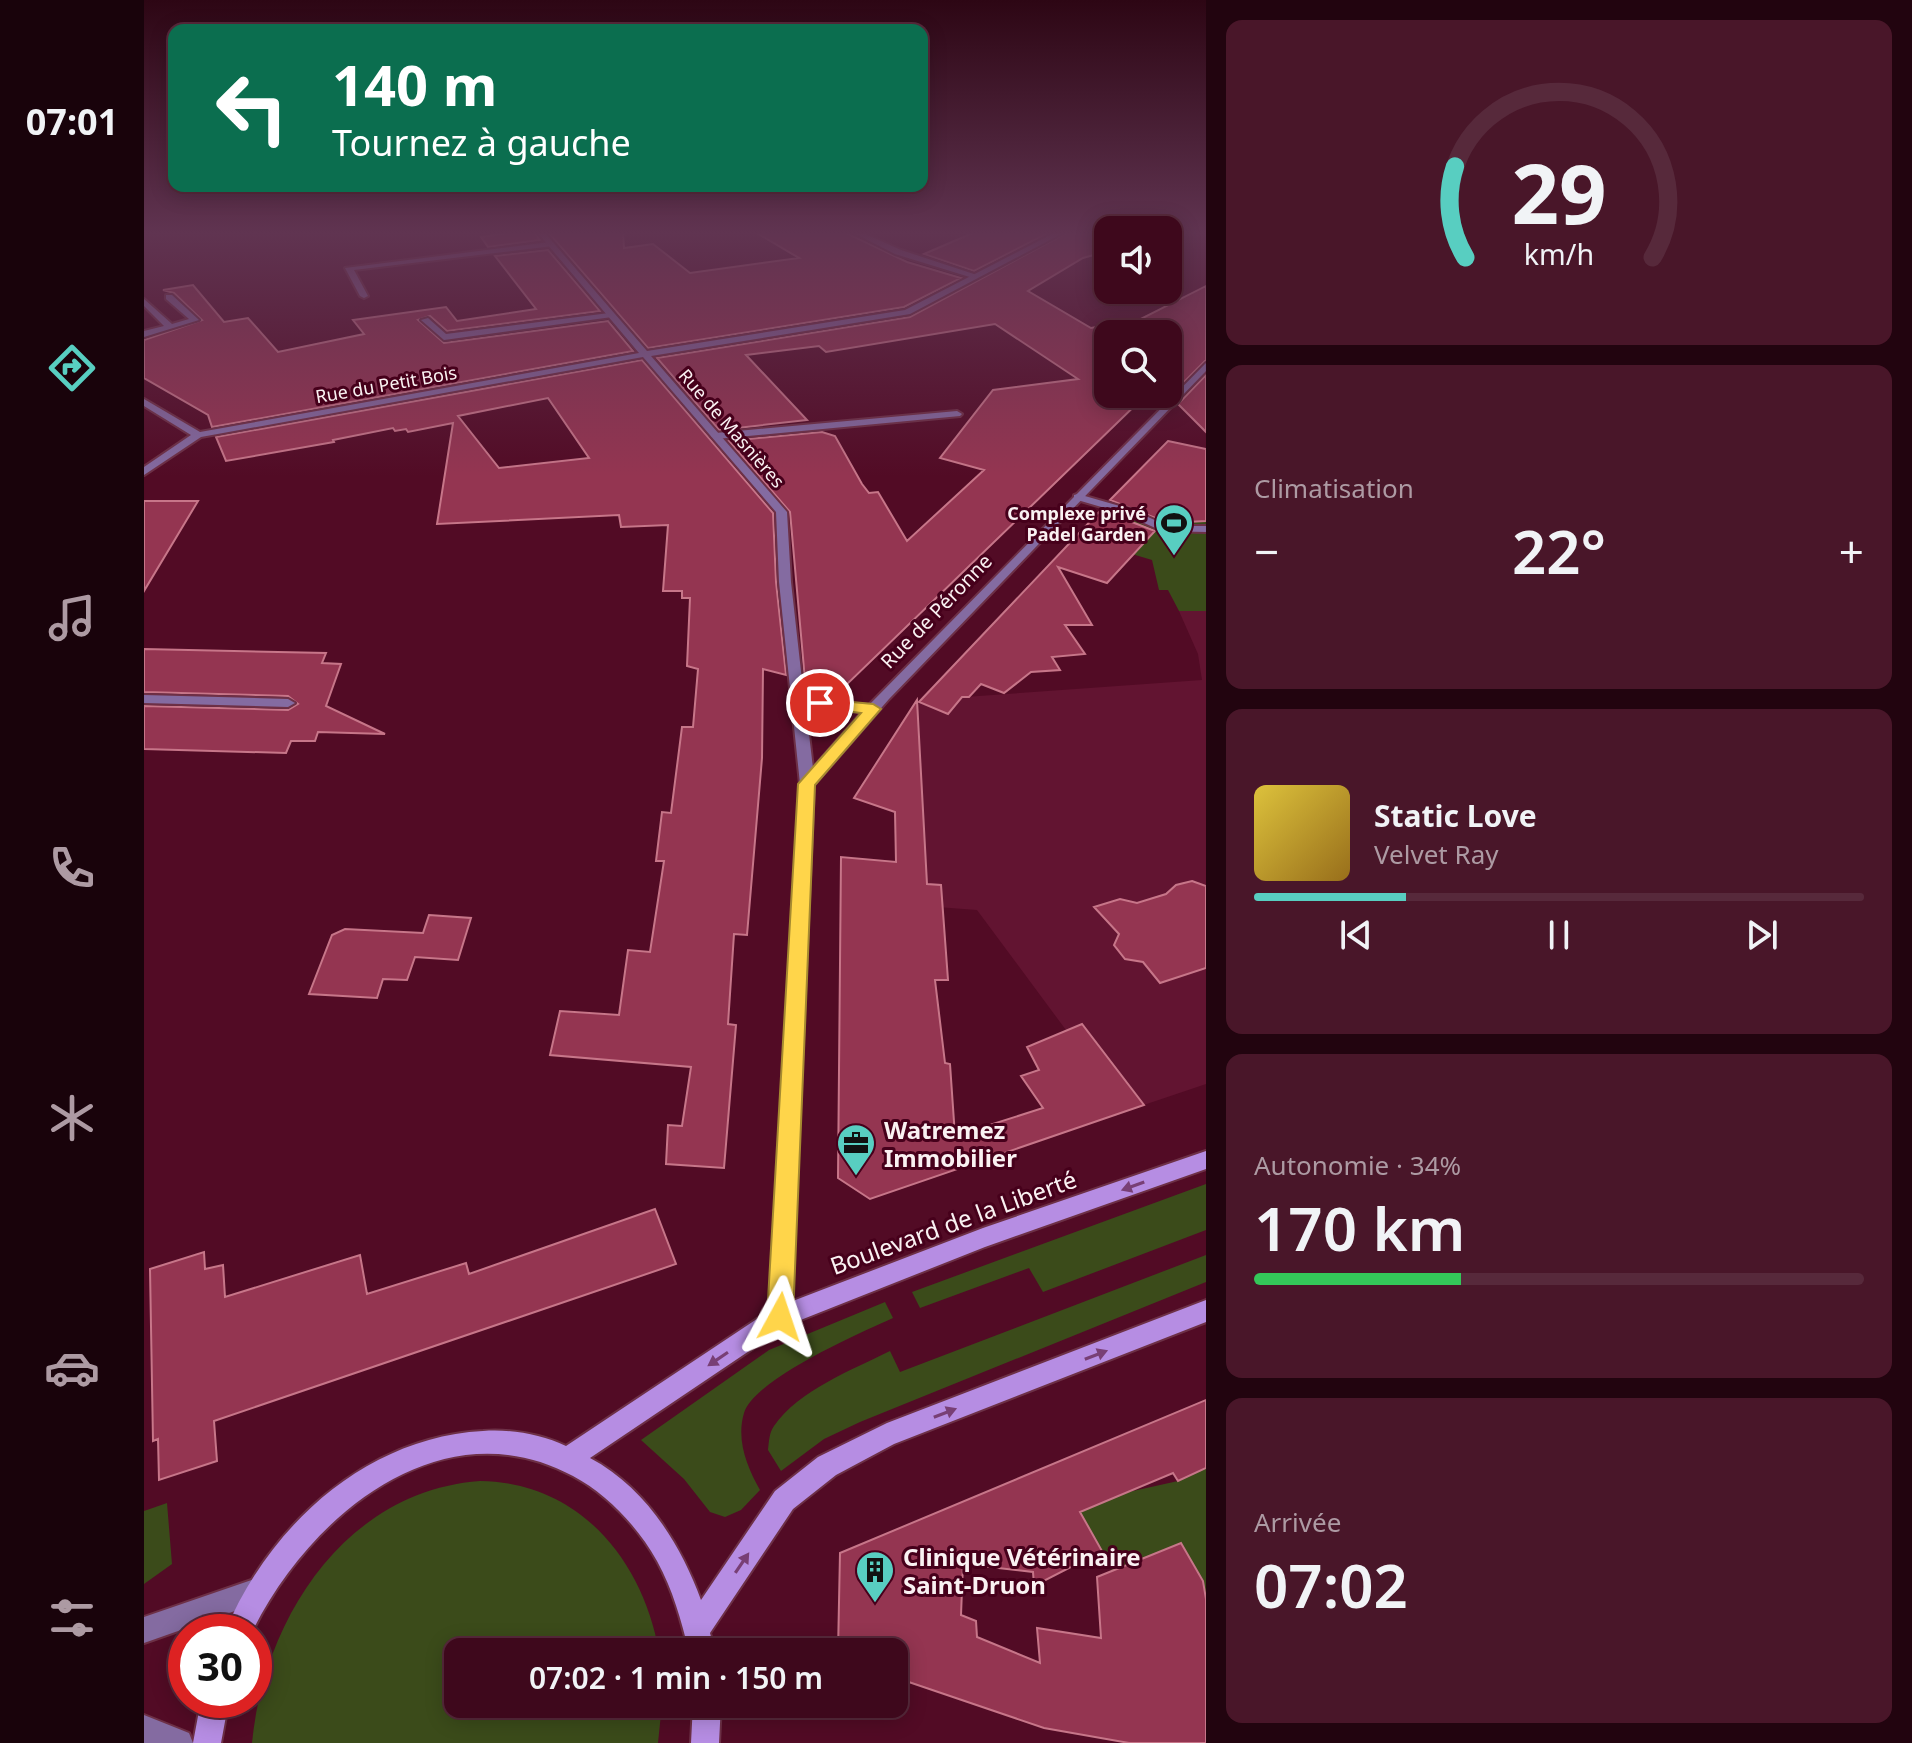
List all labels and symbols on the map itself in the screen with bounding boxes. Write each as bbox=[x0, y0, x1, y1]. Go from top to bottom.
street label: Rue du Petit Bois bbox=[313, 360, 459, 408]
street label: Rue de Masnières bbox=[674, 364, 790, 492]
place label: Complexe privé Padel Garden bbox=[1007, 501, 1146, 546]
sports icon: Complexe privé Padel Garden bbox=[1153, 502, 1195, 557]
street label: Rue de Péronne bbox=[874, 548, 998, 674]
pin bbox=[786, 669, 854, 737]
place label: Watremez Immobilier bbox=[884, 1113, 1017, 1174]
office icon: Watremez Immobilier bbox=[835, 1122, 877, 1177]
street label: Boulevard de la Liberté bbox=[825, 1162, 1081, 1282]
one-way arrow bbox=[1120, 1181, 1144, 1193]
position arrow bbox=[738, 1275, 822, 1359]
one-way arrow bbox=[1084, 1348, 1108, 1361]
one-way arrow bbox=[707, 1351, 728, 1366]
one-way arrow bbox=[933, 1406, 957, 1419]
place label: Clinique Vétérinaire Saint-Druon bbox=[903, 1540, 1141, 1601]
building icon: Clinique Vétérinaire Saint-Druon bbox=[854, 1549, 896, 1604]
one-way arrow bbox=[734, 1552, 748, 1574]
speed limit sign: 30 bbox=[168, 1614, 272, 1718]

